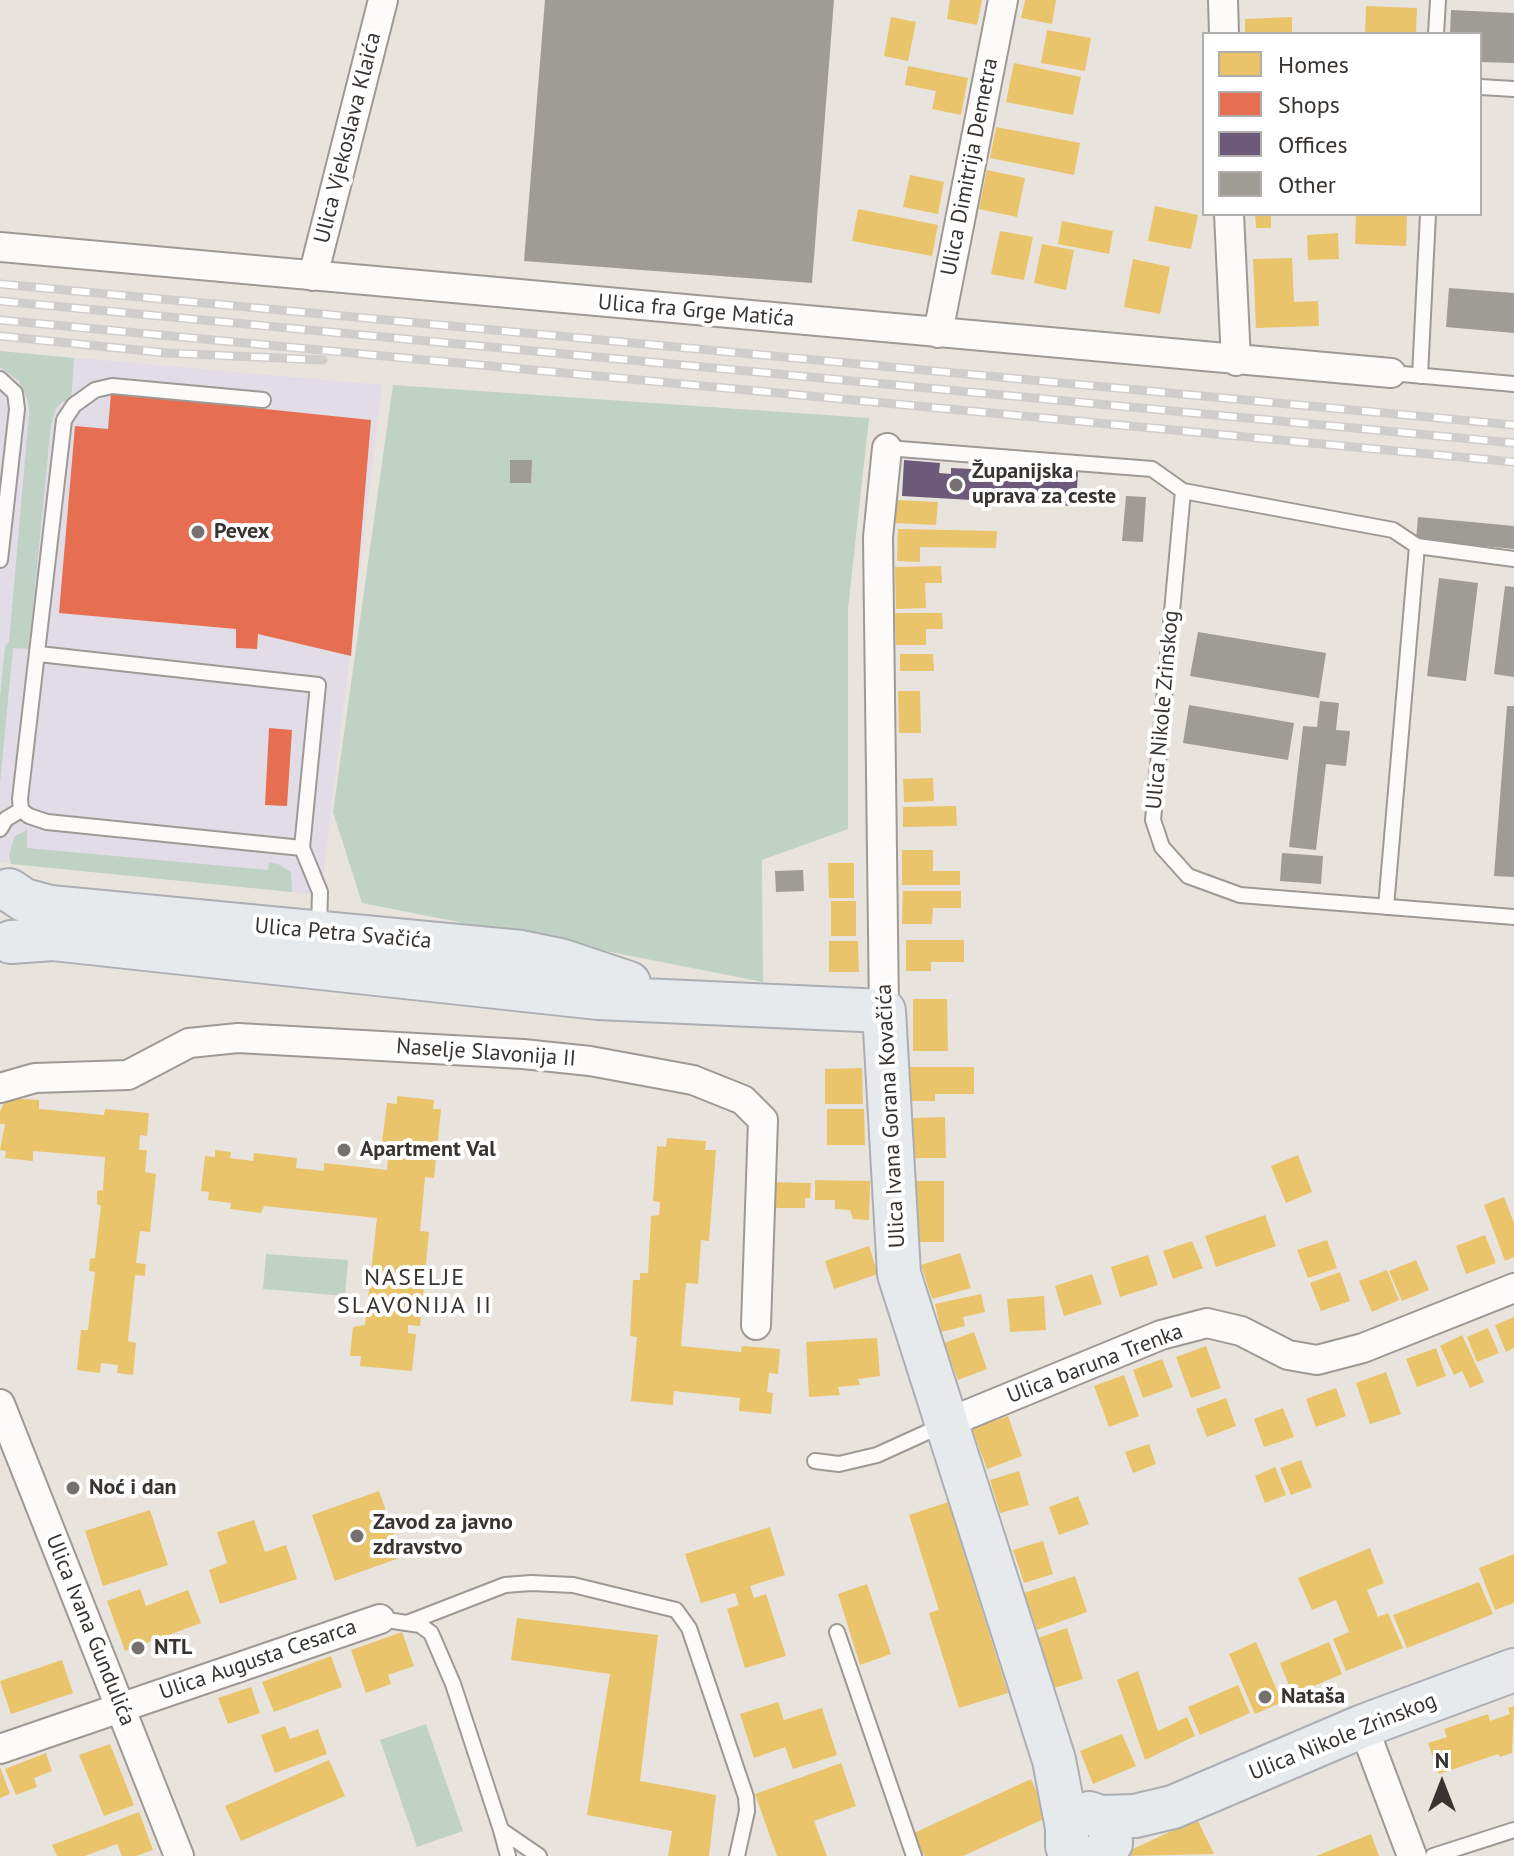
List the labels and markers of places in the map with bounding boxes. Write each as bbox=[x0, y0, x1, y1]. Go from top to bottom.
place label: Županijska uprava za ceste bbox=[972, 459, 1116, 510]
marker: Županijska uprava za ceste bbox=[947, 476, 965, 494]
place label: Pevex bbox=[214, 519, 269, 545]
marker: Pevex bbox=[189, 523, 207, 541]
place label: Apartment Val bbox=[360, 1137, 496, 1163]
marker: Apartment Val bbox=[335, 1141, 353, 1159]
place label: Noć i dan bbox=[89, 1475, 177, 1501]
marker: Noć i dan bbox=[64, 1479, 82, 1497]
place label: Zavod za javno zdravstvo bbox=[373, 1510, 513, 1562]
marker: Zavod za javno zdravstvo bbox=[348, 1527, 366, 1545]
place label: NTL bbox=[154, 1635, 192, 1661]
marker: NTL bbox=[129, 1639, 147, 1657]
place label: Nataša bbox=[1281, 1684, 1345, 1710]
marker: Nataša bbox=[1256, 1688, 1274, 1706]

